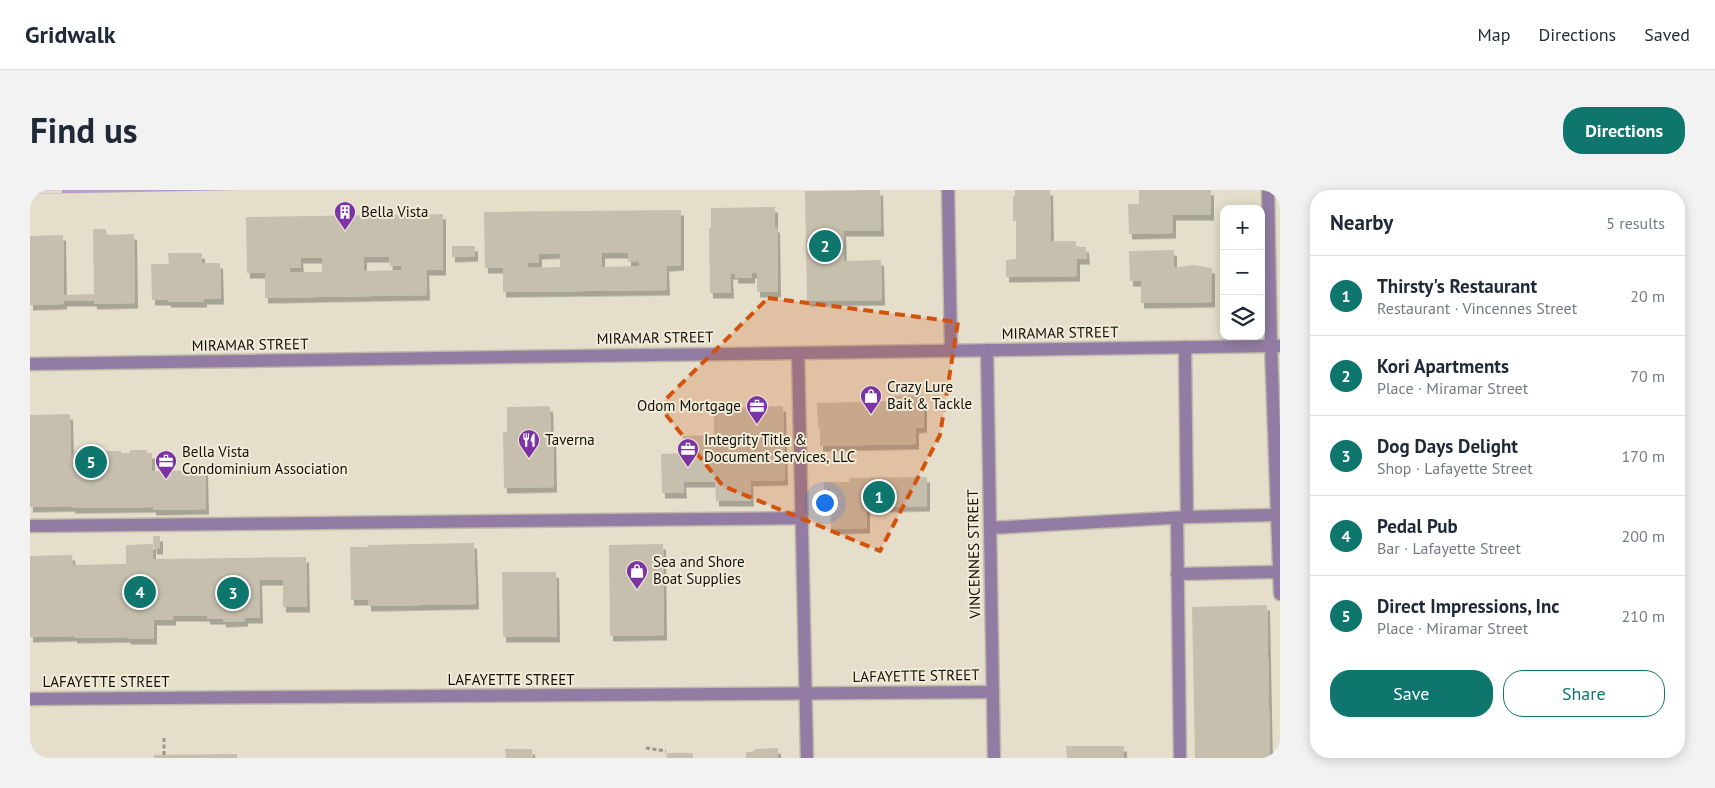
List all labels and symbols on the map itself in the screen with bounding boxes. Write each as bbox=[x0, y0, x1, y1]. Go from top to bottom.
building icon: Bella Vista bbox=[333, 200, 357, 231]
place label: Bella Vista bbox=[361, 202, 429, 221]
pin: 2 bbox=[809, 227, 841, 265]
street label: MIRAMAR STREET bbox=[1001, 322, 1119, 343]
street label: MIRAMAR STREET bbox=[596, 327, 714, 348]
street label: MIRAMAR STREET bbox=[191, 334, 309, 355]
place label: Crazy Lure Bait & Tackle bbox=[887, 377, 972, 413]
shop icon: Crazy Lure Bait & Tackle bbox=[859, 384, 883, 415]
office icon: Odom Mortgage bbox=[745, 394, 769, 425]
place label: Odom Mortgage bbox=[637, 396, 741, 415]
restaurant icon: Taverna bbox=[517, 428, 541, 459]
place label: Taverna bbox=[545, 430, 595, 449]
place label: Integrity Title & Document Services, LLC bbox=[704, 430, 855, 466]
office icon: Integrity Title & Document Services, LLC bbox=[676, 437, 700, 468]
place label: Bella Vista Condominium Association bbox=[182, 442, 348, 478]
pin: 5 bbox=[75, 443, 107, 481]
office icon: Bella Vista Condominium Association bbox=[154, 449, 178, 480]
pin: 1 bbox=[863, 478, 895, 516]
street label: VINCENNES STREET bbox=[963, 488, 984, 620]
your location bbox=[812, 490, 838, 516]
place label: Sea and Shore Boat Supplies bbox=[653, 552, 745, 588]
shop icon: Sea and Shore Boat Supplies bbox=[625, 559, 649, 590]
pin: 4 bbox=[124, 573, 156, 611]
pin: 3 bbox=[217, 574, 249, 612]
street label: LAFAYETTE STREET bbox=[852, 665, 980, 686]
street label: LAFAYETTE STREET bbox=[447, 670, 575, 689]
street label: LAFAYETTE STREET bbox=[42, 672, 170, 691]

